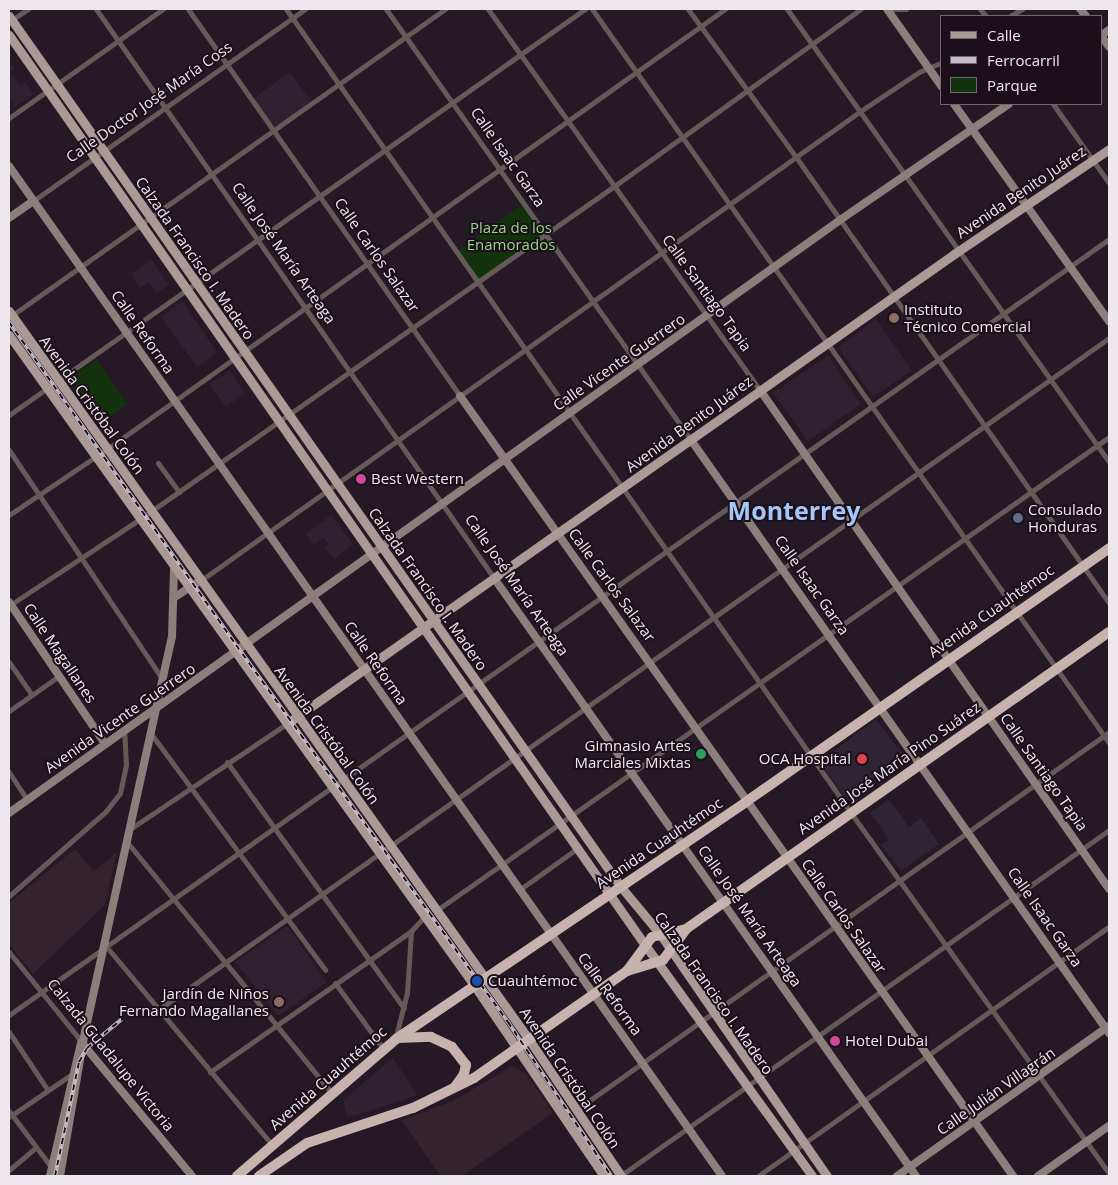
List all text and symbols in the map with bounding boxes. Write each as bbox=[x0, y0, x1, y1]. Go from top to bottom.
legend bbox=[940, 15, 1103, 105]
text: Calle bbox=[987, 25, 1021, 45]
street label: Calle Doctor José María Coss bbox=[63, 38, 235, 166]
text: Ferrocarril bbox=[987, 50, 1060, 70]
text: Parque bbox=[987, 75, 1037, 95]
street label: Calle Isaac Garza bbox=[467, 104, 549, 210]
street label: Avenida Benito Juárez bbox=[953, 142, 1089, 242]
street label: Calzada Francisco I. Madero bbox=[132, 173, 258, 343]
street label: Calle José María Arteaga bbox=[228, 179, 340, 327]
street label: Calle Carlos Salazar bbox=[331, 194, 423, 316]
park label: Plaza de los Enamorados bbox=[467, 218, 555, 253]
street label: Calle Santiago Tapia bbox=[659, 231, 755, 355]
street label: Calle Reforma bbox=[108, 287, 178, 377]
place label: Instituto Técnico Comercial bbox=[904, 300, 1031, 335]
street label: Calle Vicente Guerrero bbox=[549, 310, 689, 414]
marker: Instituto Técnico Comercial bbox=[888, 312, 900, 324]
street label: Avenida Cristóbal Colón bbox=[36, 332, 148, 478]
street label: Avenida Benito Juárez bbox=[622, 372, 756, 476]
place label: Best Western bbox=[371, 470, 464, 488]
marker: Best Western bbox=[355, 473, 367, 485]
district label: Monterrey bbox=[728, 495, 860, 525]
place label: Consulado Honduras bbox=[1028, 500, 1102, 535]
street label: Calzada Francisco I. Madero bbox=[365, 504, 491, 674]
street label: Calle José María Arteaga bbox=[461, 511, 573, 659]
marker: Consulado Honduras bbox=[1012, 512, 1024, 524]
street label: Calle Carlos Salazar bbox=[565, 525, 659, 645]
street label: Calle Isaac Garza bbox=[771, 532, 853, 638]
street label: Avenida Cuauhtémoc bbox=[925, 561, 1057, 661]
street label: Calle Magallanes bbox=[20, 600, 100, 706]
street label: Calle Reforma bbox=[341, 618, 411, 708]
street label: Avenida Vicente Guerrero bbox=[41, 659, 199, 777]
street label: Avenida Cristóbal Colón bbox=[271, 662, 383, 808]
street label: Avenida José María Pino Suárez bbox=[794, 698, 984, 838]
street label: Calle Santiago Tapia bbox=[997, 710, 1091, 834]
place label: Gimnasio Artes Marciales Mixtas bbox=[575, 736, 691, 771]
marker: Gimnasio Artes Marciales Mixtas bbox=[695, 748, 707, 760]
place label: OCA Hospital bbox=[759, 750, 851, 768]
marker: OCA Hospital bbox=[855, 752, 869, 766]
street label: Avenida Cuauhtémoc bbox=[592, 794, 726, 892]
street label: Calle José María Arteaga bbox=[694, 842, 806, 990]
street label: Calle Carlos Salazar bbox=[798, 855, 890, 977]
street label: Calle Isaac Garza bbox=[1004, 864, 1086, 970]
street label: Calzada Francisco I. Madero bbox=[651, 908, 777, 1078]
street label: Calle Reforma bbox=[574, 949, 646, 1039]
place label: Cuauhtémoc bbox=[488, 972, 577, 990]
marker: Cuauhtémoc bbox=[470, 974, 484, 988]
street label: Calzada Guadalupe Victoria bbox=[44, 975, 178, 1135]
place label: Jardín de Niños Fernando Magallanes bbox=[119, 984, 269, 1019]
marker: Jardín de Niños Fernando Magallanes bbox=[273, 996, 285, 1008]
street label: Avenida Cristóbal Colón bbox=[516, 1004, 624, 1152]
street label: Avenida Cuauhtémoc bbox=[266, 1022, 390, 1134]
place label: Hotel Dubai bbox=[845, 1032, 928, 1050]
marker: Hotel Dubai bbox=[829, 1035, 841, 1047]
street label: Calle Julián Villagrán bbox=[933, 1043, 1059, 1139]

